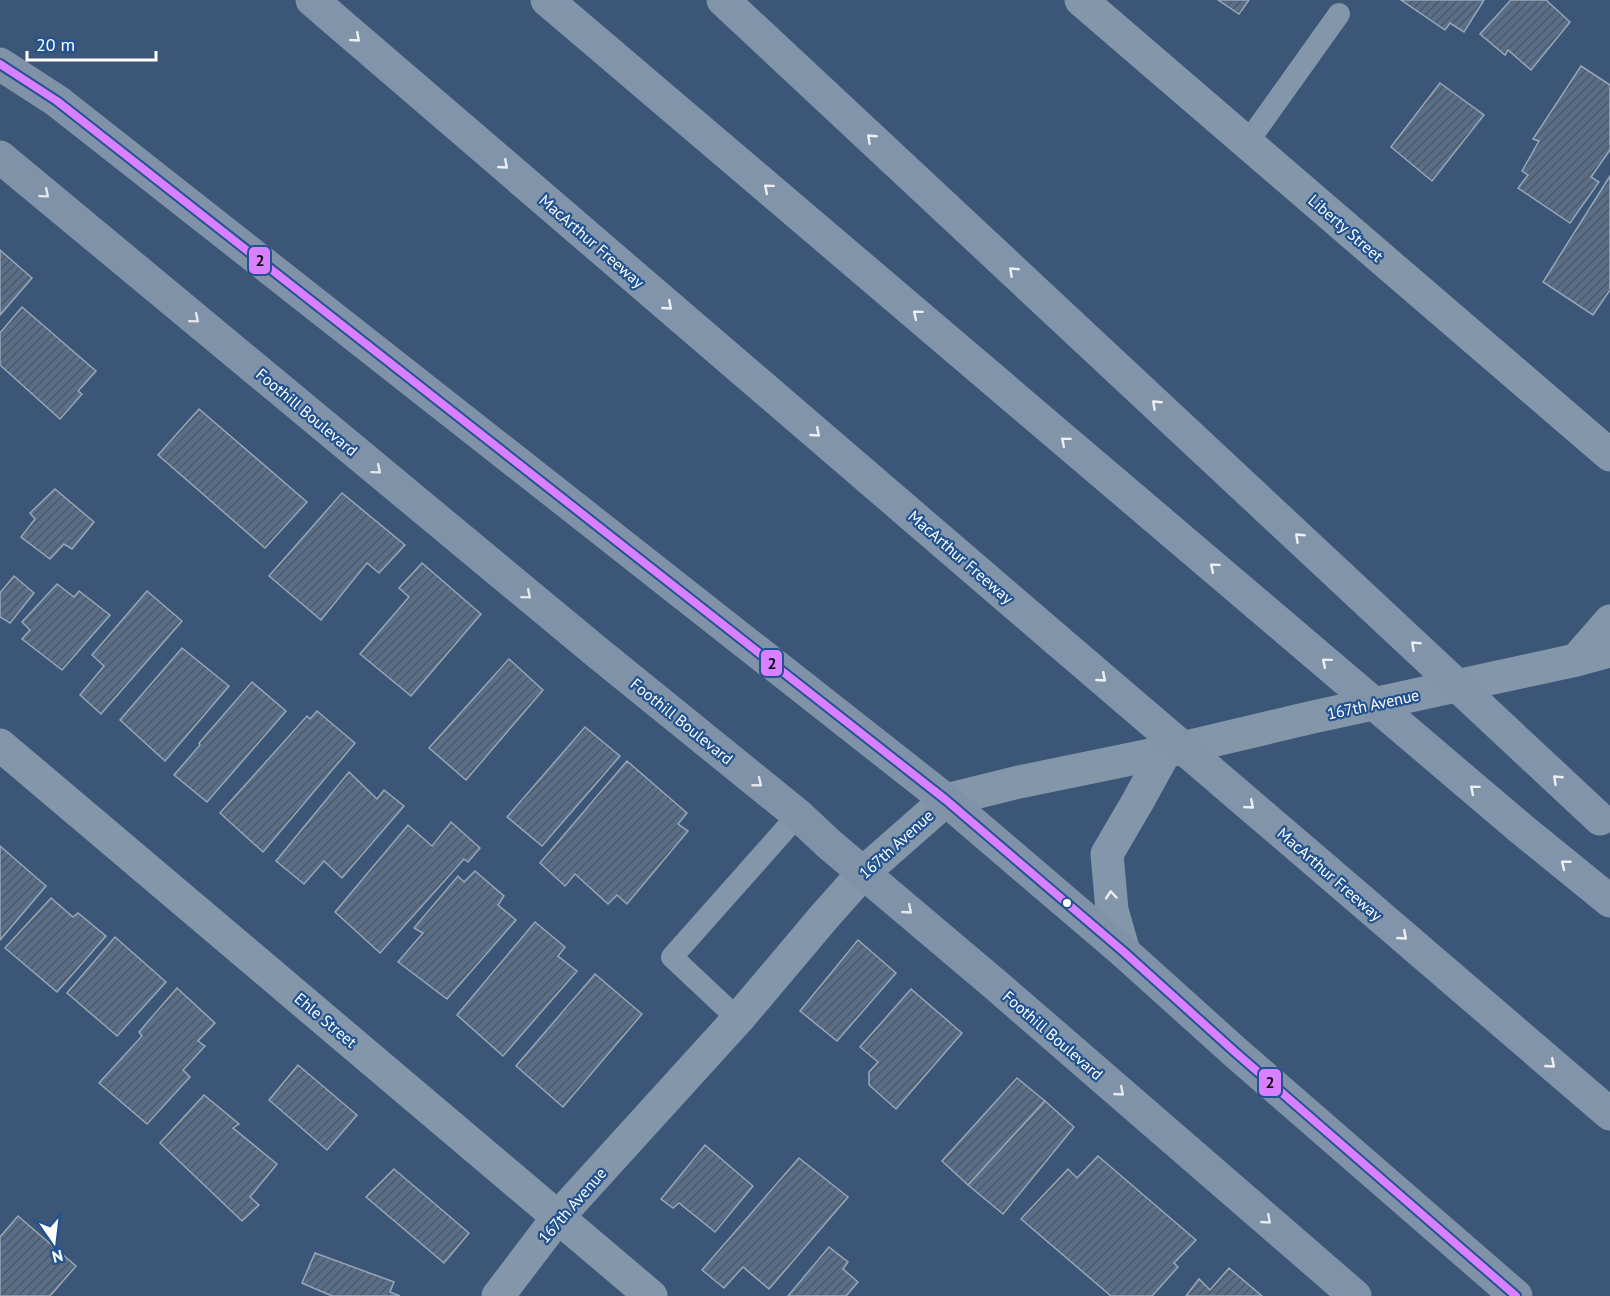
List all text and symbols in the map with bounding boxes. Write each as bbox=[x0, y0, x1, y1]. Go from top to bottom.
scale bar bbox=[27, 24, 156, 62]
one-way arrow bbox=[349, 31, 360, 42]
text: 20 m bbox=[36, 33, 75, 56]
one-way arrow bbox=[867, 134, 877, 145]
one-way arrow bbox=[497, 158, 508, 169]
one-way arrow bbox=[764, 184, 775, 195]
one-way arrow bbox=[38, 187, 49, 198]
street label: MacArthur Freeway bbox=[535, 190, 649, 292]
street label: Liberty Street bbox=[1304, 190, 1388, 266]
line badge: 2 bbox=[248, 246, 271, 275]
text: 2 bbox=[255, 250, 265, 270]
one-way arrow bbox=[1010, 267, 1020, 278]
one-way arrow bbox=[661, 299, 672, 310]
one-way arrow bbox=[913, 311, 924, 322]
one-way arrow bbox=[188, 312, 199, 323]
street label: Foothill Boulevard bbox=[252, 364, 362, 460]
one-way arrow bbox=[1152, 400, 1163, 411]
one-way arrow bbox=[809, 426, 820, 437]
one-way arrow bbox=[1061, 437, 1072, 448]
one-way arrow bbox=[370, 463, 381, 474]
street label: MacArthur Freeway bbox=[904, 506, 1018, 608]
one-way arrow bbox=[1295, 533, 1305, 544]
one-way arrow bbox=[1210, 563, 1221, 574]
one-way arrow bbox=[520, 588, 531, 599]
one-way arrow bbox=[1411, 641, 1421, 652]
line badge: 2 bbox=[760, 649, 783, 677]
text: 2 bbox=[767, 653, 777, 673]
one-way arrow bbox=[1322, 659, 1333, 670]
one-way arrow bbox=[1095, 671, 1106, 682]
street label: Foothill Boulevard bbox=[627, 674, 737, 768]
street label: 167th Avenue bbox=[1325, 684, 1421, 724]
one-way arrow bbox=[751, 775, 762, 786]
one-way arrow bbox=[1553, 775, 1564, 786]
one-way arrow bbox=[1470, 785, 1481, 796]
one-way arrow bbox=[1243, 798, 1254, 809]
street label: 167th Avenue bbox=[854, 805, 938, 883]
street label: MacArthur Freeway bbox=[1273, 823, 1387, 925]
one-way arrow bbox=[1561, 861, 1572, 872]
one-way arrow bbox=[1105, 890, 1118, 900]
unlabelled marker bbox=[1061, 897, 1073, 909]
one-way arrow bbox=[901, 903, 912, 914]
one-way arrow bbox=[1396, 929, 1407, 940]
street label: Foothill Boulevard bbox=[999, 986, 1107, 1084]
street label: Ehle Street bbox=[291, 988, 362, 1052]
one-way arrow bbox=[1544, 1057, 1555, 1068]
line badge: 2 bbox=[1258, 1068, 1282, 1097]
text: 2 bbox=[1265, 1072, 1275, 1092]
one-way arrow bbox=[1113, 1085, 1124, 1096]
street label: 167th Avenue bbox=[534, 1163, 610, 1247]
north arrow bbox=[24, 1212, 84, 1272]
one-way arrow bbox=[1260, 1212, 1271, 1223]
text: N bbox=[50, 1246, 65, 1268]

